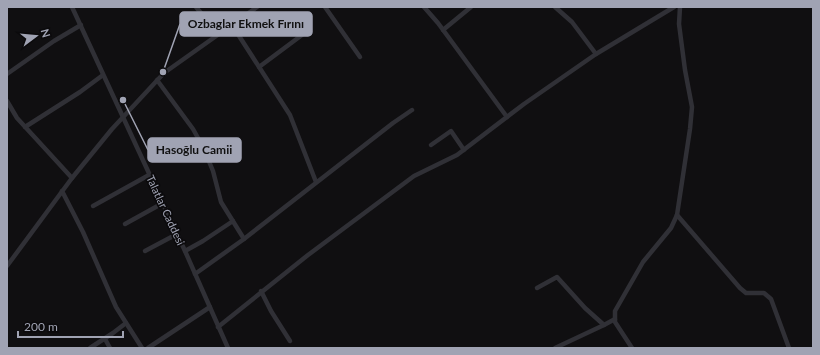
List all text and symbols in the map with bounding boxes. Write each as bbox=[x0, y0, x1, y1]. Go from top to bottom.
callout: Ozbaglar Ekmek Fırını bbox=[180, 12, 312, 36]
north arrow bbox=[16, 16, 56, 56]
text: Ozbaglar Ekmek Fırını bbox=[188, 16, 304, 31]
text: N bbox=[39, 27, 54, 39]
callout: Hasoğlu Camii bbox=[148, 138, 241, 162]
text: Hasoğlu Camii bbox=[156, 142, 232, 157]
street label: Talatlar Caddesi bbox=[144, 173, 188, 247]
scale bar bbox=[18, 313, 123, 339]
text: 200 m bbox=[24, 319, 58, 334]

